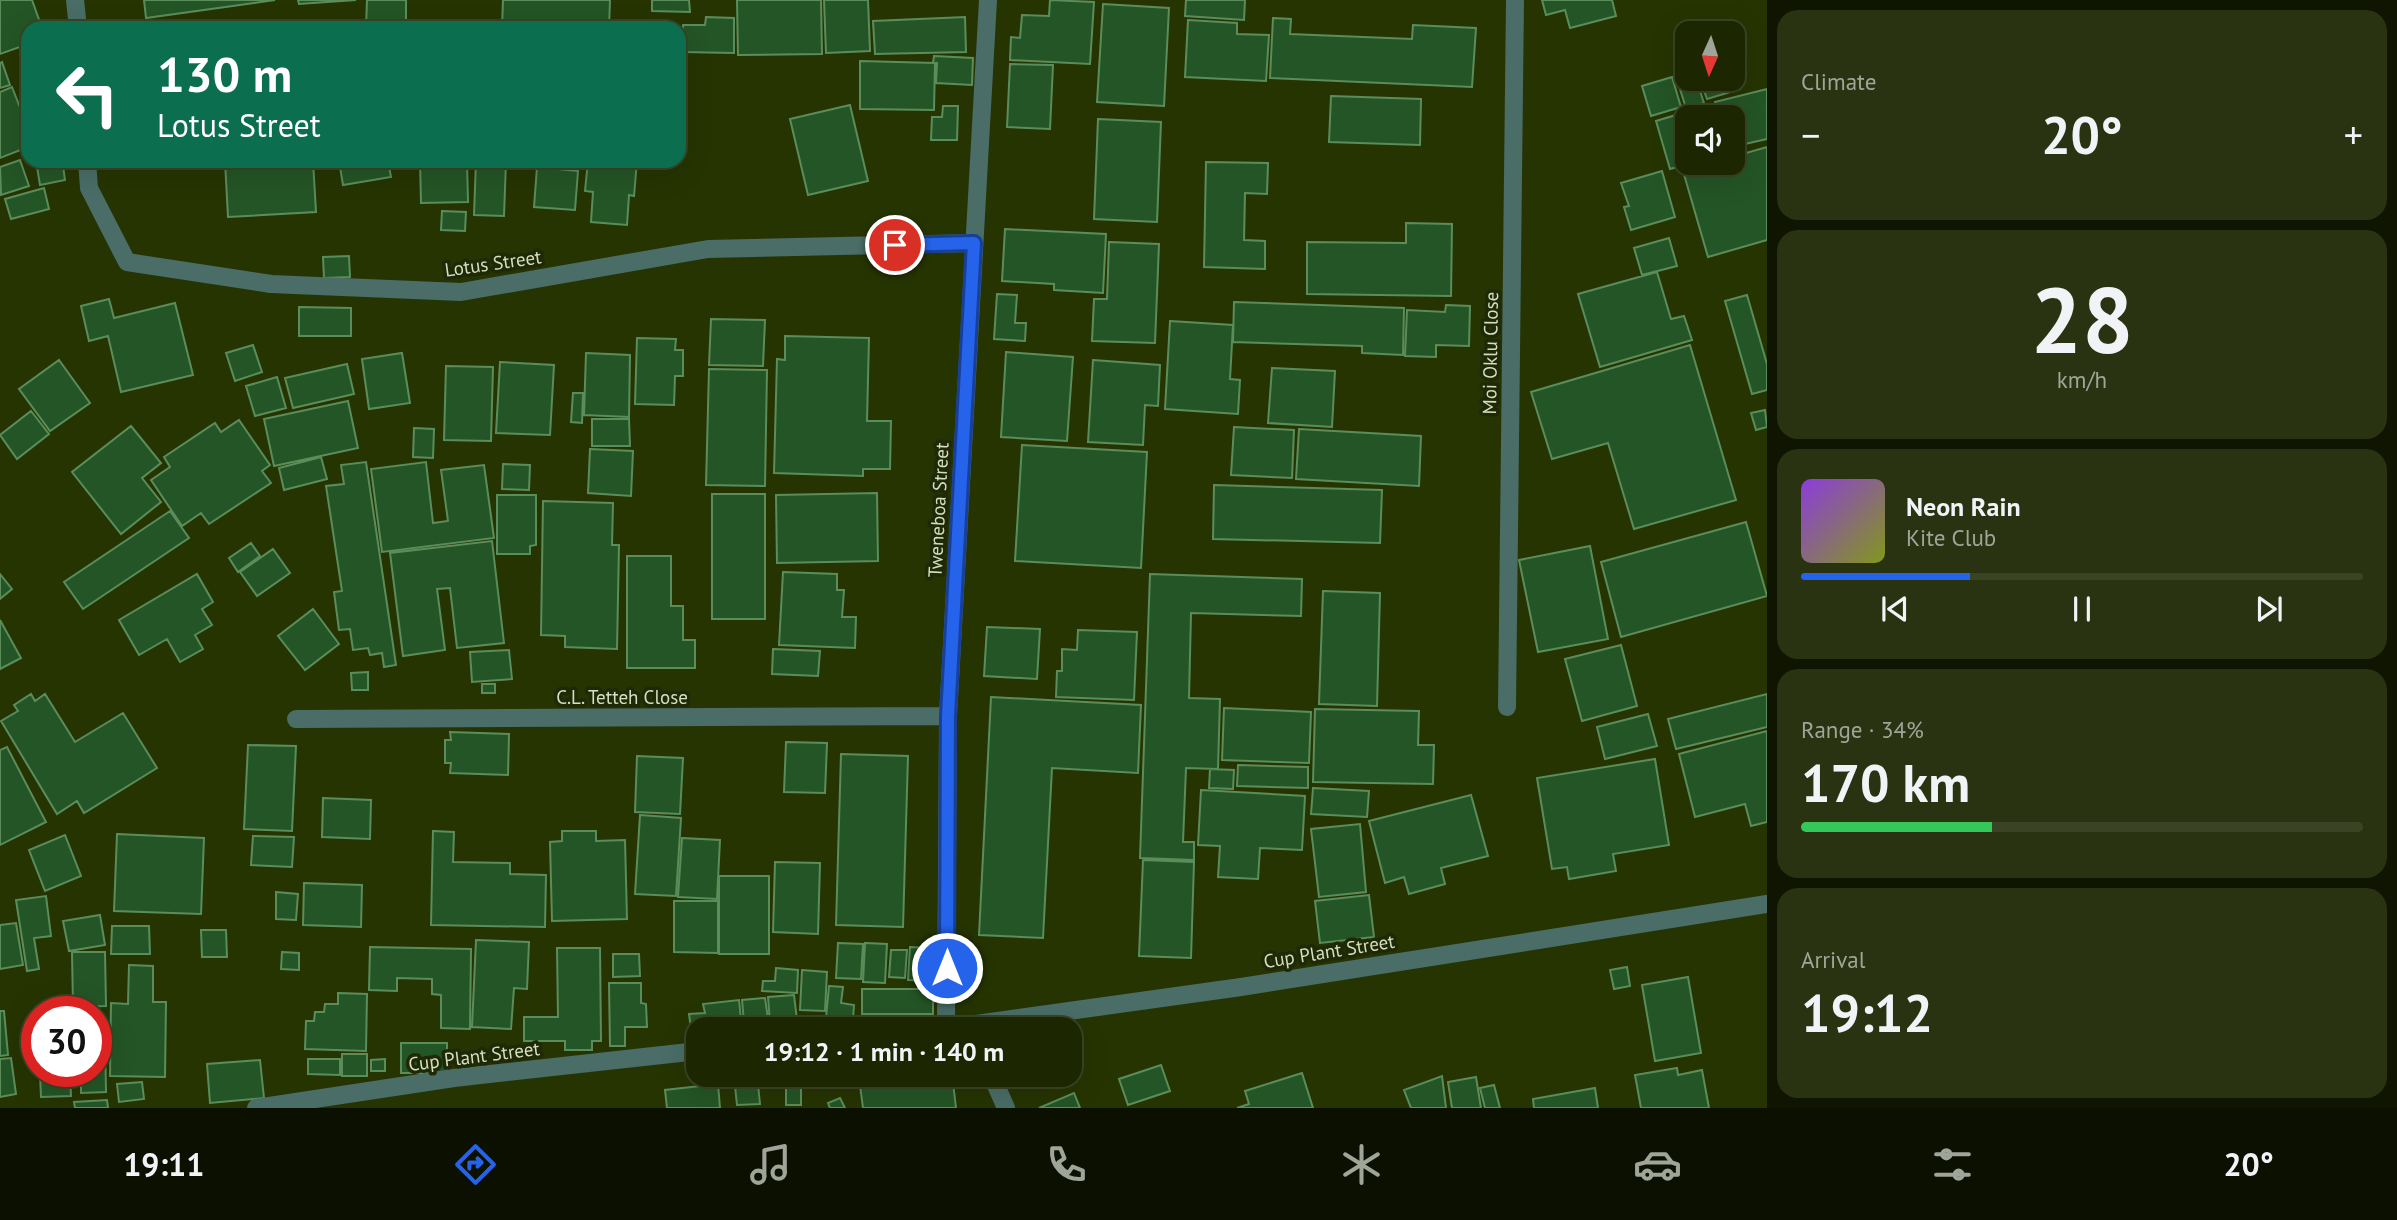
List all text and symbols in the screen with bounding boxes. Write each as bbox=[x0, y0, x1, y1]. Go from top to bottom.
north arrow bbox=[1675, 21, 1745, 91]
map controls bbox=[1675, 21, 1745, 175]
text: 130 m bbox=[157, 42, 292, 106]
icon: left bbox=[42, 49, 133, 140]
text: Climate bbox=[1801, 67, 1876, 96]
text: 20° bbox=[2041, 101, 2123, 168]
text: Lotus Street bbox=[157, 104, 321, 146]
button: sound bbox=[1675, 105, 1745, 175]
text: − bbox=[1801, 110, 1820, 159]
text: + bbox=[2344, 110, 2363, 159]
pin bbox=[865, 215, 925, 275]
icon: arrive bbox=[876, 226, 914, 264]
street label: Lotus Street bbox=[443, 244, 543, 282]
text: 28 bbox=[2030, 260, 2134, 378]
street label: Moi Oklu Close bbox=[1477, 292, 1503, 414]
text: km/h bbox=[2057, 365, 2107, 394]
street label: Tweneboa Street bbox=[922, 441, 954, 578]
text: Neon Rain bbox=[1906, 490, 2021, 523]
text: Kite Club bbox=[1906, 523, 1996, 552]
icon: previous bbox=[1876, 590, 1914, 628]
icon: pause bbox=[2063, 590, 2101, 628]
icon: next bbox=[2250, 590, 2288, 628]
street label: C.L. Tetteh Close bbox=[556, 685, 688, 709]
text: Range · 34% bbox=[1801, 715, 1924, 744]
text: 170 km bbox=[1801, 749, 1970, 816]
street label: Cup Plant Street bbox=[1262, 929, 1397, 973]
position arrow bbox=[910, 931, 984, 1005]
text: Arrival bbox=[1801, 945, 1865, 974]
text: 19:12 bbox=[1801, 979, 1933, 1046]
speed limit sign: 30 bbox=[21, 996, 112, 1087]
text: 19:12 · 1 min · 140 m bbox=[764, 1035, 1004, 1068]
street label: Cup Plant Street bbox=[407, 1036, 542, 1076]
icon: directions bbox=[451, 1140, 500, 1189]
icon: music bbox=[746, 1140, 795, 1189]
icon: phone bbox=[1042, 1140, 1091, 1189]
icon: climate bbox=[1337, 1140, 1386, 1189]
icon: car bbox=[1633, 1140, 1682, 1189]
icon: filters bbox=[1928, 1140, 1977, 1189]
text: 19:11 bbox=[123, 1143, 204, 1185]
text: 20° bbox=[2223, 1143, 2274, 1185]

